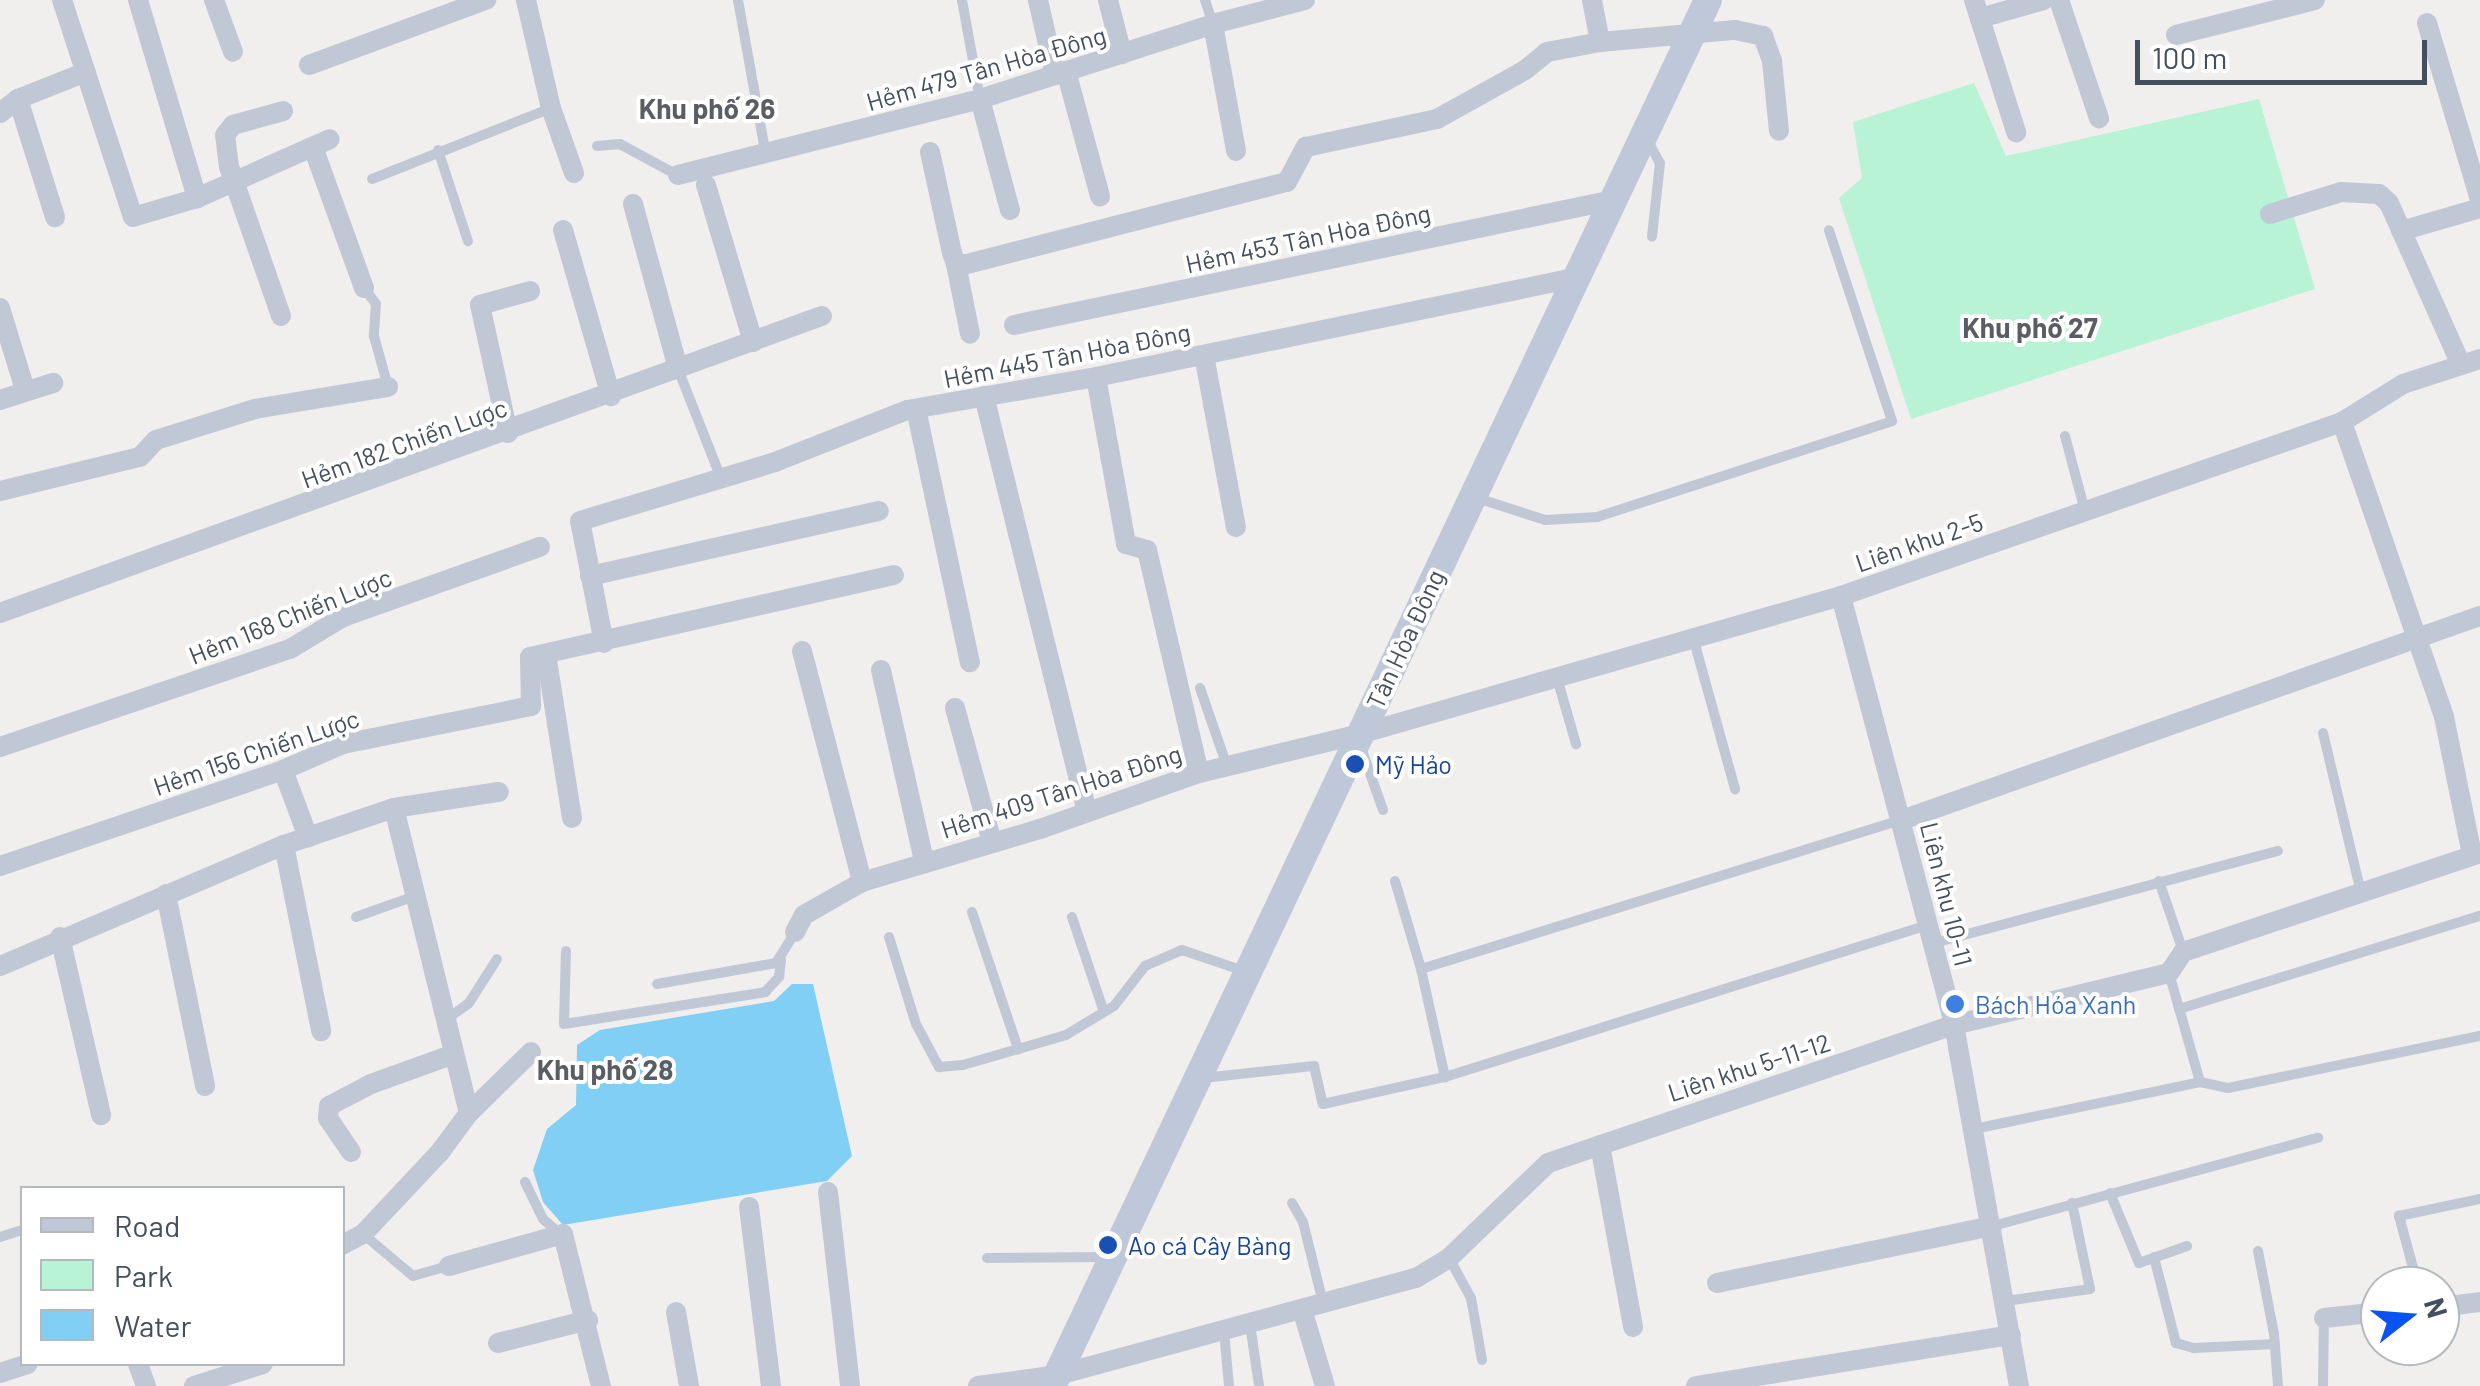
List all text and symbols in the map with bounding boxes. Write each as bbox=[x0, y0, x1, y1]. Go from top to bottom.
street label: Hẻm 479 Tân Hòa Đông bbox=[863, 19, 1109, 117]
scale bar bbox=[2140, 20, 2432, 82]
text: 100 m bbox=[2152, 39, 2227, 75]
district label: Khu phố 26 bbox=[639, 91, 775, 125]
street label: Hẻm 453 Tân Hòa Đông bbox=[1183, 197, 1433, 279]
district label: Khu phố 27 bbox=[1962, 310, 2098, 344]
street label: Hẻm 445 Tân Hòa Đông bbox=[941, 316, 1193, 394]
street label: Hẻm 182 Chiến Lược bbox=[297, 392, 511, 494]
street label: Liên khu 2-5 bbox=[1851, 506, 1987, 578]
street label: Hẻm 168 Chiến Lược bbox=[184, 562, 396, 670]
street label: Tân Hòa Đông bbox=[1360, 565, 1450, 713]
street label: Hẻm 156 Chiến Lược bbox=[149, 703, 363, 801]
street label: Hẻm 409 Tân Hòa Đông bbox=[937, 738, 1185, 844]
place label: Mỹ Hảo bbox=[1375, 749, 1452, 779]
marker: Mỹ Hảo bbox=[1344, 753, 1366, 775]
street label: Liên khu 10-11 bbox=[1915, 819, 1979, 969]
place label: Bách Hóa Xanh bbox=[1975, 989, 2136, 1019]
marker: Bách Hóa Xanh bbox=[1944, 993, 1966, 1015]
street label: Liên khu 5-11-12 bbox=[1664, 1027, 1834, 1107]
district label: Khu phố 28 bbox=[537, 1052, 673, 1086]
legend bbox=[20, 1186, 345, 1366]
text: Road bbox=[114, 1207, 180, 1243]
place label: Ao cá Cây Bàng bbox=[1128, 1230, 1291, 1260]
marker: Ao cá Cây Bàng bbox=[1097, 1234, 1119, 1256]
text: Park bbox=[114, 1257, 173, 1293]
north arrow bbox=[2360, 1266, 2460, 1366]
text: N bbox=[2418, 1294, 2456, 1322]
text: Water bbox=[114, 1307, 192, 1343]

